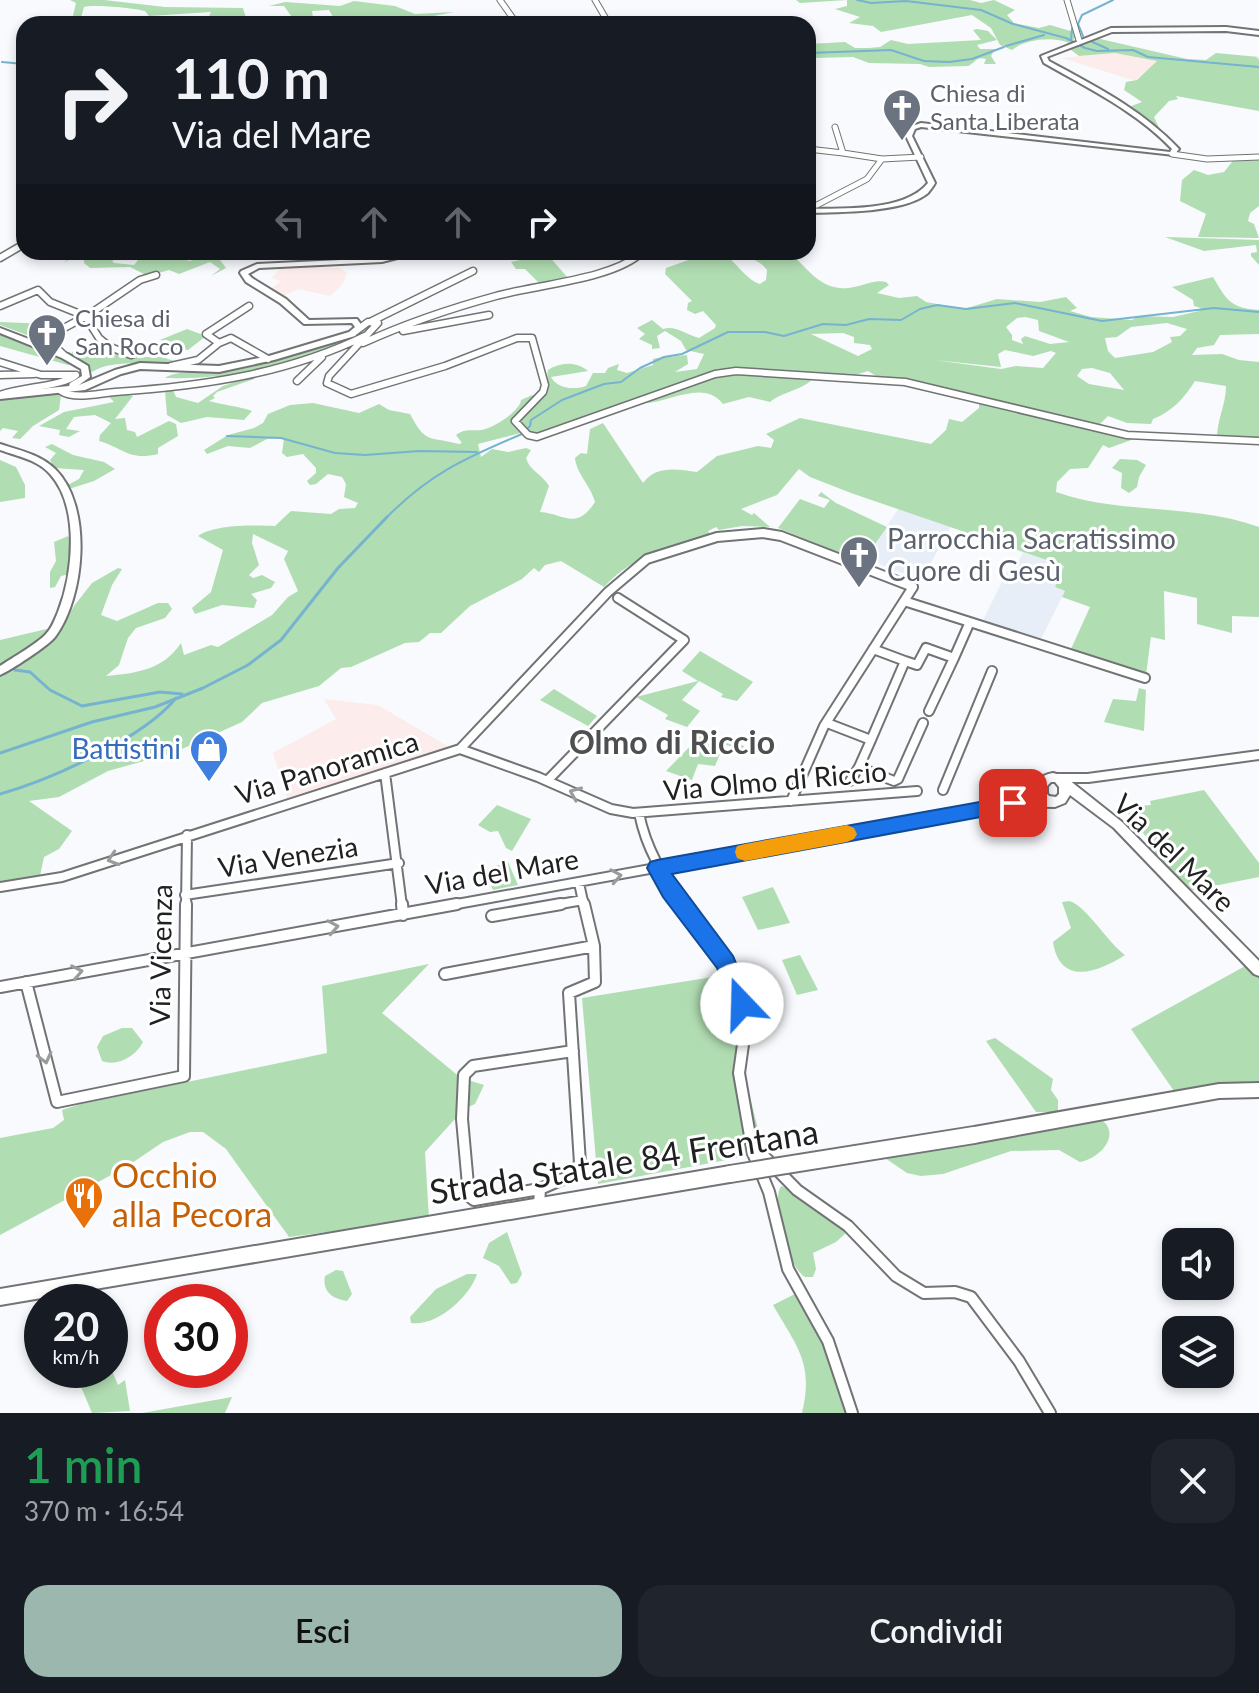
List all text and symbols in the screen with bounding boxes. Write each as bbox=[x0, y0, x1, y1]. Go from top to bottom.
text: 110 m bbox=[172, 44, 330, 111]
icon: right bbox=[40, 48, 144, 152]
place label: Chiesa di Santa Liberata bbox=[930, 78, 1080, 135]
church icon: Chiesa di Santa Liberata bbox=[881, 87, 923, 142]
text: Via del Mare bbox=[172, 112, 371, 156]
icon: left bbox=[268, 200, 312, 244]
icon: ahead bbox=[352, 200, 396, 244]
icon: ahead bbox=[436, 200, 480, 244]
icon: right bbox=[520, 200, 564, 244]
place label: Chiesa di San Rocco bbox=[75, 303, 183, 360]
church icon: Chiesa di San Rocco bbox=[26, 312, 68, 367]
place label: Parrocchia Sacratissimo Cuore di Gesù bbox=[887, 521, 1176, 587]
church icon: Parrocchia Sacratissimo Cuore di Gesù bbox=[838, 534, 880, 589]
district label: Olmo di Riccio bbox=[569, 722, 775, 761]
street label: Via Panoramica bbox=[231, 723, 422, 811]
shop icon: Battistini bbox=[188, 728, 230, 783]
place label: Battistini bbox=[72, 731, 181, 765]
street label: Via Olmo di Riccio bbox=[662, 753, 888, 807]
pin bbox=[979, 769, 1047, 837]
icon: arrive bbox=[991, 781, 1035, 825]
street label: Via del Mare bbox=[1107, 786, 1242, 918]
one-way arrow bbox=[569, 787, 583, 803]
street label: Via Venezia bbox=[216, 828, 360, 884]
street label: Via del Mare bbox=[423, 841, 581, 901]
one-way arrow bbox=[107, 850, 121, 866]
one-way arrow bbox=[609, 868, 623, 885]
street label: Via Vicenza bbox=[142, 884, 178, 1026]
one-way arrow bbox=[326, 919, 339, 936]
position arrow bbox=[700, 962, 784, 1046]
one-way arrow bbox=[70, 965, 83, 982]
one-way arrow bbox=[36, 1050, 53, 1064]
street label: Strada Statale 84 Frentana bbox=[426, 1110, 821, 1212]
place label: Occhio alla Pecora bbox=[112, 1154, 272, 1234]
restaurant icon: Occhio alla Pecora bbox=[63, 1175, 105, 1230]
map controls bbox=[1162, 1228, 1234, 1388]
button: sound bbox=[1162, 1228, 1234, 1300]
speed limit sign: 30 bbox=[144, 1284, 248, 1388]
text: 20 bbox=[53, 1302, 99, 1350]
button: layers bbox=[1162, 1316, 1234, 1388]
text: km/h bbox=[53, 1344, 99, 1368]
text: 1 min bbox=[24, 1436, 142, 1493]
button: close bbox=[1151, 1439, 1235, 1523]
text: 370 m · 16:54 bbox=[24, 1495, 184, 1527]
button: Esci bbox=[24, 1585, 622, 1677]
button: Condividi bbox=[638, 1585, 1235, 1677]

